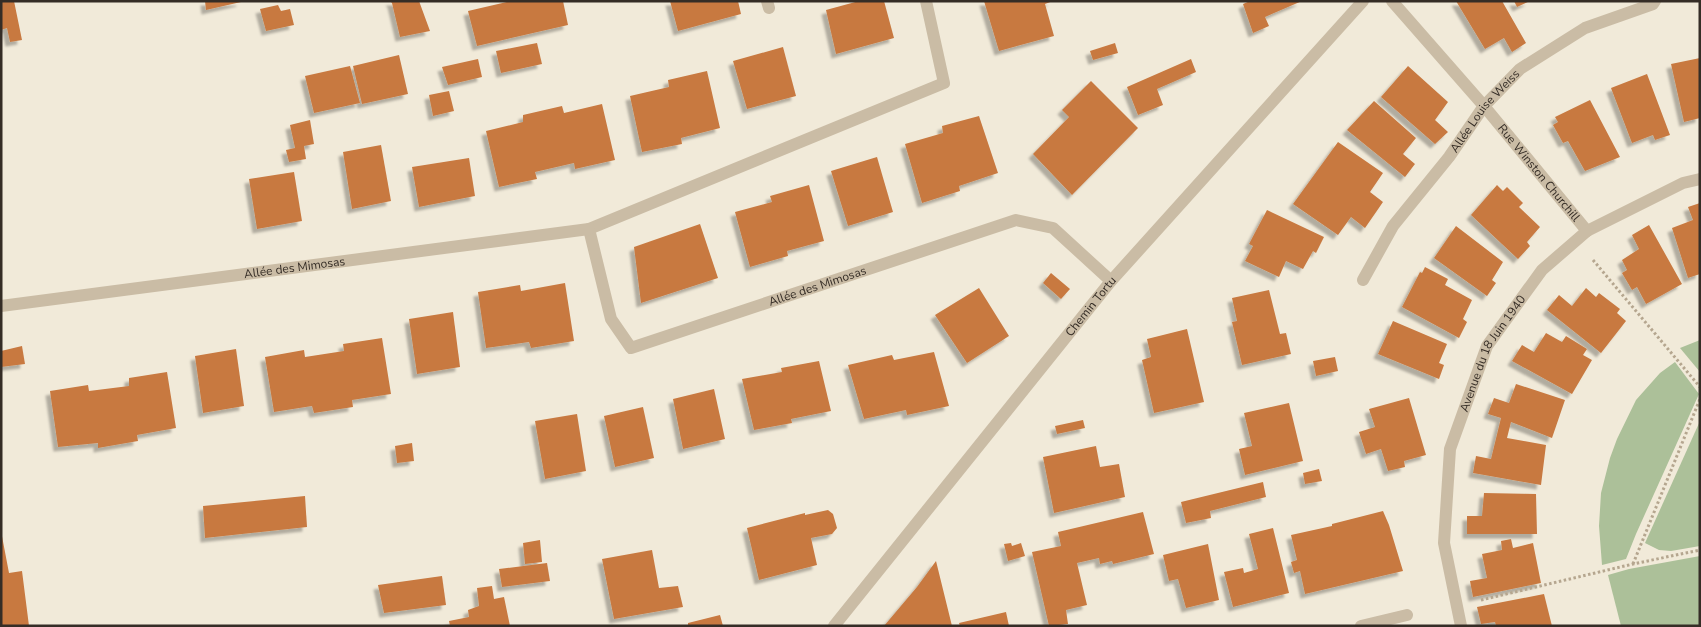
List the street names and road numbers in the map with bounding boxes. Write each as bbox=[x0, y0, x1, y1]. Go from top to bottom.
street label: Allée Louise Weiss bbox=[1446, 66, 1523, 156]
street label: Rue Winston Churchill bbox=[1494, 121, 1584, 225]
street label: Allée des Mimosas bbox=[243, 253, 346, 282]
street label: Allée des Mimosas bbox=[766, 262, 868, 310]
street label: Chemin Tortu bbox=[1062, 273, 1120, 340]
street label: Avenue du 18 Juin 1940 bbox=[1456, 292, 1529, 414]

